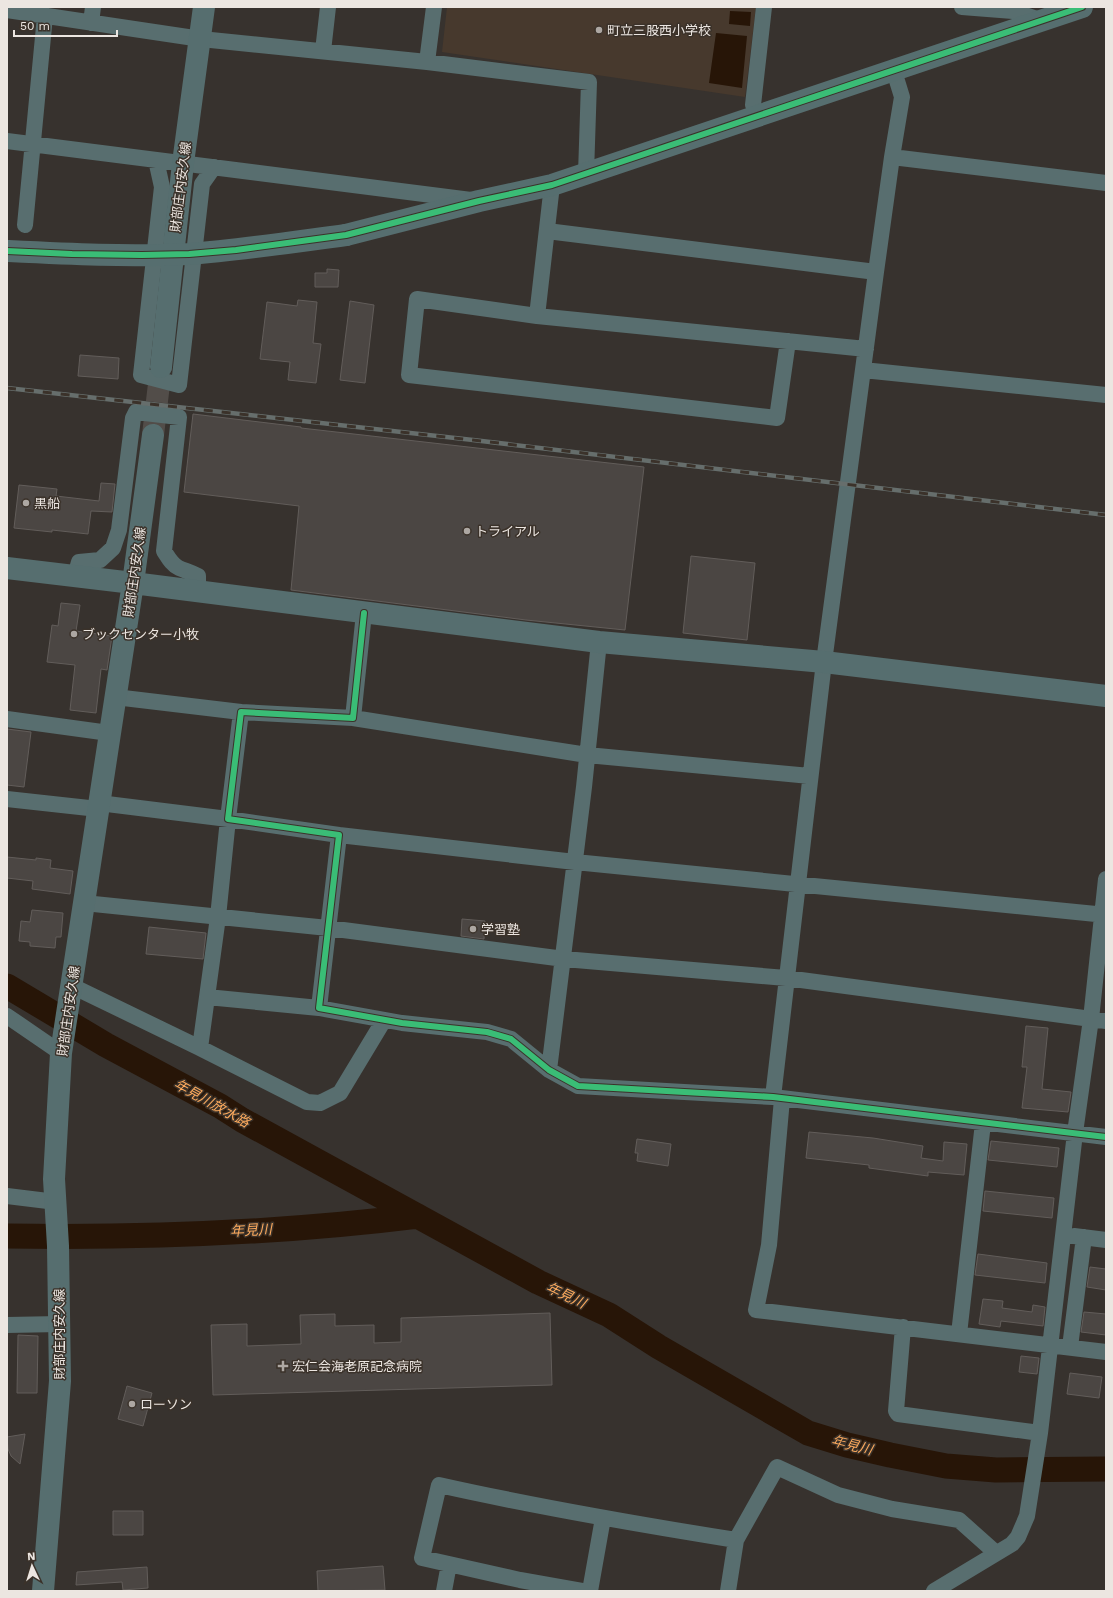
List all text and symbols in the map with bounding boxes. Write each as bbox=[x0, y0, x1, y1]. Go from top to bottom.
scale bar bbox=[14, 12, 117, 38]
text: 50 m bbox=[20, 19, 50, 33]
place label: 町立三股西小学校 bbox=[607, 23, 711, 38]
marker: 町立三股西小学校 bbox=[594, 25, 604, 35]
street label: 財部庄内安久線 bbox=[168, 141, 193, 233]
place label: 黒船 bbox=[34, 496, 60, 511]
marker: 黒船 bbox=[21, 498, 31, 508]
place label: トライアル bbox=[475, 524, 540, 539]
street label: 財部庄内安久線 bbox=[121, 526, 148, 618]
marker: トライアル bbox=[462, 526, 472, 536]
place label: ブックセンター小牧 bbox=[82, 627, 199, 642]
marker: ブックセンター小牧 bbox=[69, 629, 79, 639]
place label: 学習塾 bbox=[481, 922, 520, 937]
marker: 学習塾 bbox=[468, 924, 478, 934]
street label: 財部庄内安久線 bbox=[55, 965, 82, 1057]
water label: 年見川放水路 bbox=[171, 1076, 253, 1131]
water label: 年見川 bbox=[230, 1221, 274, 1239]
water label: 年見川 bbox=[544, 1279, 590, 1312]
street label: 財部庄内安久線 bbox=[52, 1288, 67, 1380]
place label: 宏仁会海老原記念病院 bbox=[292, 1359, 422, 1374]
marker: 宏仁会海老原記念病院 bbox=[277, 1360, 289, 1372]
place label: ローソン bbox=[140, 1397, 192, 1412]
marker: ローソン bbox=[127, 1399, 137, 1409]
water label: 年見川 bbox=[830, 1432, 876, 1458]
north arrow bbox=[12, 1546, 52, 1586]
text: N bbox=[27, 1550, 36, 1563]

